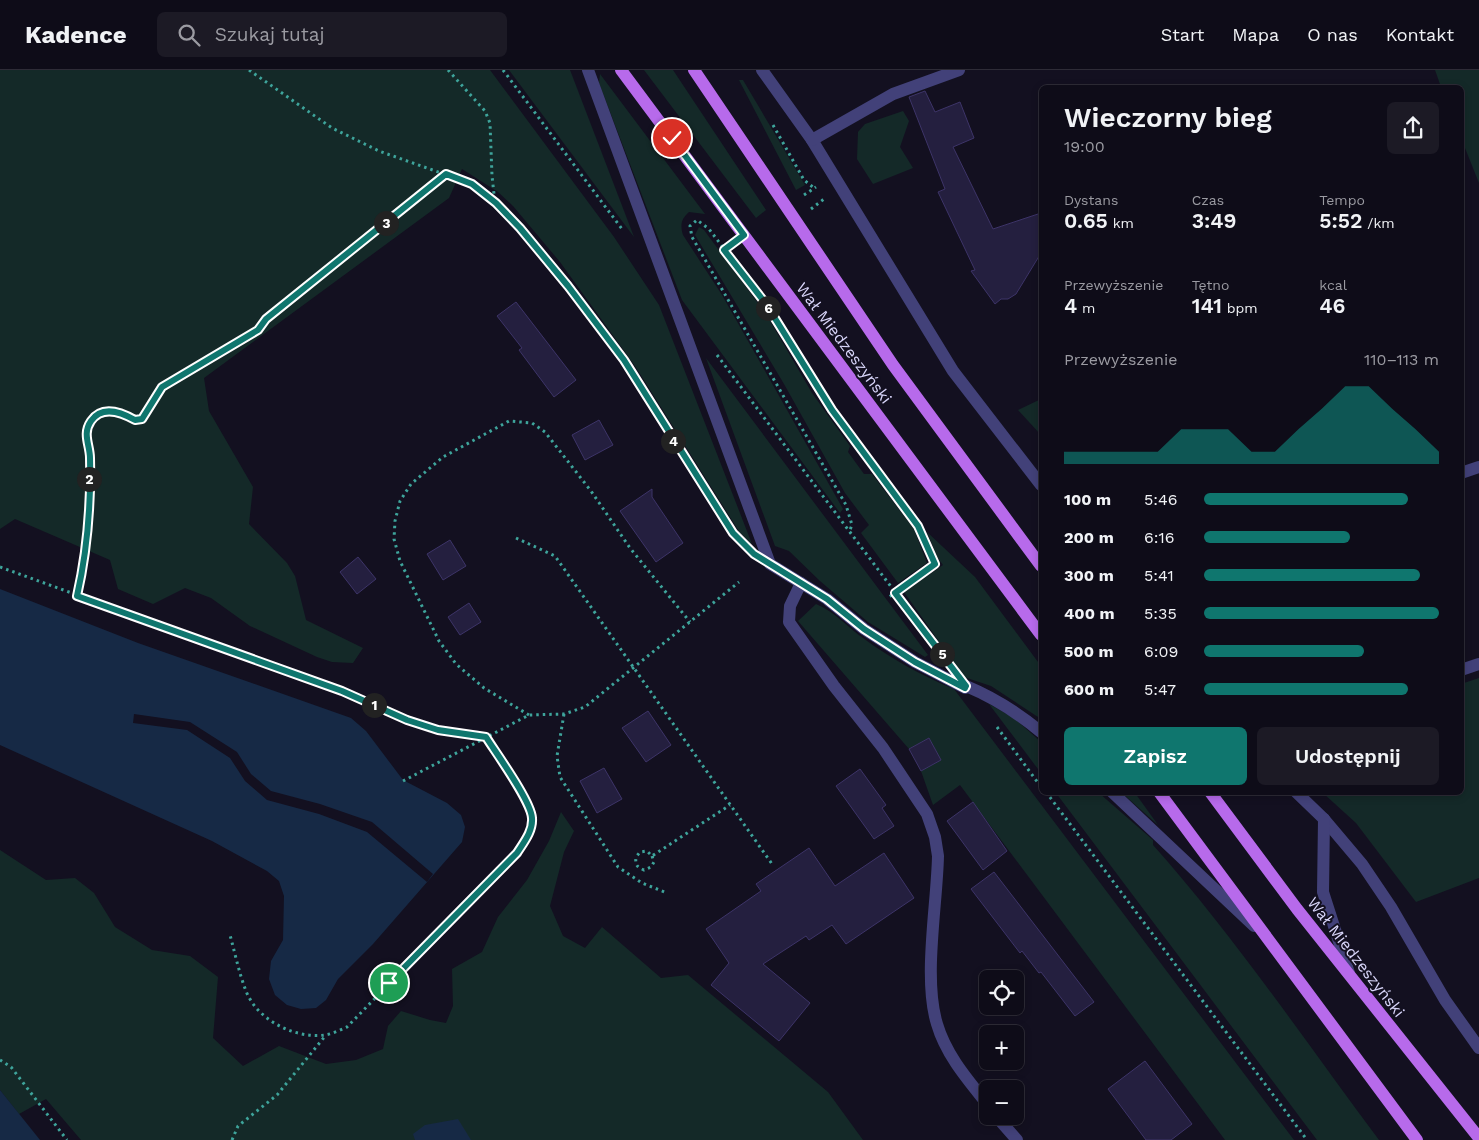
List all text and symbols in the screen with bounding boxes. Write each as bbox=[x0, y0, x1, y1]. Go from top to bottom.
search box bbox=[157, 12, 507, 57]
text: Kadence bbox=[25, 21, 127, 49]
icon: search bbox=[175, 21, 203, 49]
text: Szukaj tutaj bbox=[215, 23, 325, 46]
text: Start bbox=[1161, 24, 1204, 45]
text: Mapa bbox=[1232, 24, 1279, 45]
text: O nas bbox=[1307, 24, 1358, 45]
text: Kontakt bbox=[1386, 24, 1454, 45]
text: Wieczorny bieg bbox=[1064, 101, 1272, 134]
button: share bbox=[1387, 102, 1439, 154]
pin bbox=[651, 117, 693, 159]
icon: check bbox=[658, 124, 686, 152]
text: 19:00 bbox=[1064, 137, 1105, 156]
text: Dystans bbox=[1064, 192, 1118, 208]
text: Czas bbox=[1192, 192, 1224, 208]
text: Tempo bbox=[1319, 192, 1365, 208]
text: 0.65 bbox=[1064, 208, 1108, 233]
text: 3:49 bbox=[1192, 208, 1237, 233]
text: 5:52 bbox=[1319, 208, 1362, 233]
pin: 3 bbox=[374, 210, 398, 236]
text: 3 bbox=[382, 215, 391, 231]
text: km bbox=[1108, 215, 1134, 231]
text: /km bbox=[1362, 215, 1395, 231]
text: Przewyższenie bbox=[1064, 277, 1163, 293]
text: Tętno bbox=[1192, 277, 1229, 293]
text: kcal bbox=[1319, 277, 1347, 293]
street label: Wał Miedzeszyński bbox=[792, 279, 896, 407]
text: 4 bbox=[1064, 293, 1077, 318]
text: 141 bbox=[1192, 293, 1222, 318]
text: 46 bbox=[1319, 293, 1346, 318]
pin: 6 bbox=[756, 296, 780, 320]
text: 6 bbox=[764, 300, 773, 316]
text: m bbox=[1077, 300, 1095, 316]
text: bpm bbox=[1222, 300, 1258, 316]
text: Przewyższenie bbox=[1064, 350, 1177, 369]
text: 110–113 m bbox=[1364, 350, 1439, 369]
pin: 4 bbox=[660, 428, 686, 454]
text: 4 bbox=[669, 433, 678, 449]
pin: 2 bbox=[76, 466, 102, 492]
text: 2 bbox=[85, 471, 94, 487]
text: 100 m bbox=[1064, 490, 1111, 509]
text: 5:46 bbox=[1144, 490, 1178, 509]
text: 200 m bbox=[1064, 528, 1114, 547]
text: 6:16 bbox=[1144, 528, 1174, 547]
text: 300 m bbox=[1064, 566, 1114, 585]
text: 5:41 bbox=[1144, 566, 1174, 585]
text: 400 m bbox=[1064, 604, 1115, 623]
text: 5:35 bbox=[1144, 604, 1177, 623]
pin: 5 bbox=[930, 642, 954, 666]
text: 500 m bbox=[1064, 642, 1114, 661]
text: 6:09 bbox=[1144, 642, 1178, 661]
text: 5 bbox=[938, 646, 947, 662]
text: 600 m bbox=[1064, 680, 1114, 699]
text: 5:47 bbox=[1144, 680, 1176, 699]
pin: 1 bbox=[362, 692, 386, 718]
text: 1 bbox=[371, 697, 378, 713]
button: Zapisz bbox=[1064, 727, 1247, 785]
button: Udostępnij bbox=[1257, 727, 1439, 785]
street label: Wał Miedzeszyński bbox=[1303, 893, 1409, 1021]
pin bbox=[368, 962, 410, 1004]
icon: arrive bbox=[375, 969, 403, 997]
map controls bbox=[979, 970, 1024, 1125]
button: locate bbox=[979, 970, 1024, 1015]
button: + bbox=[979, 1025, 1024, 1070]
button: − bbox=[979, 1080, 1024, 1125]

